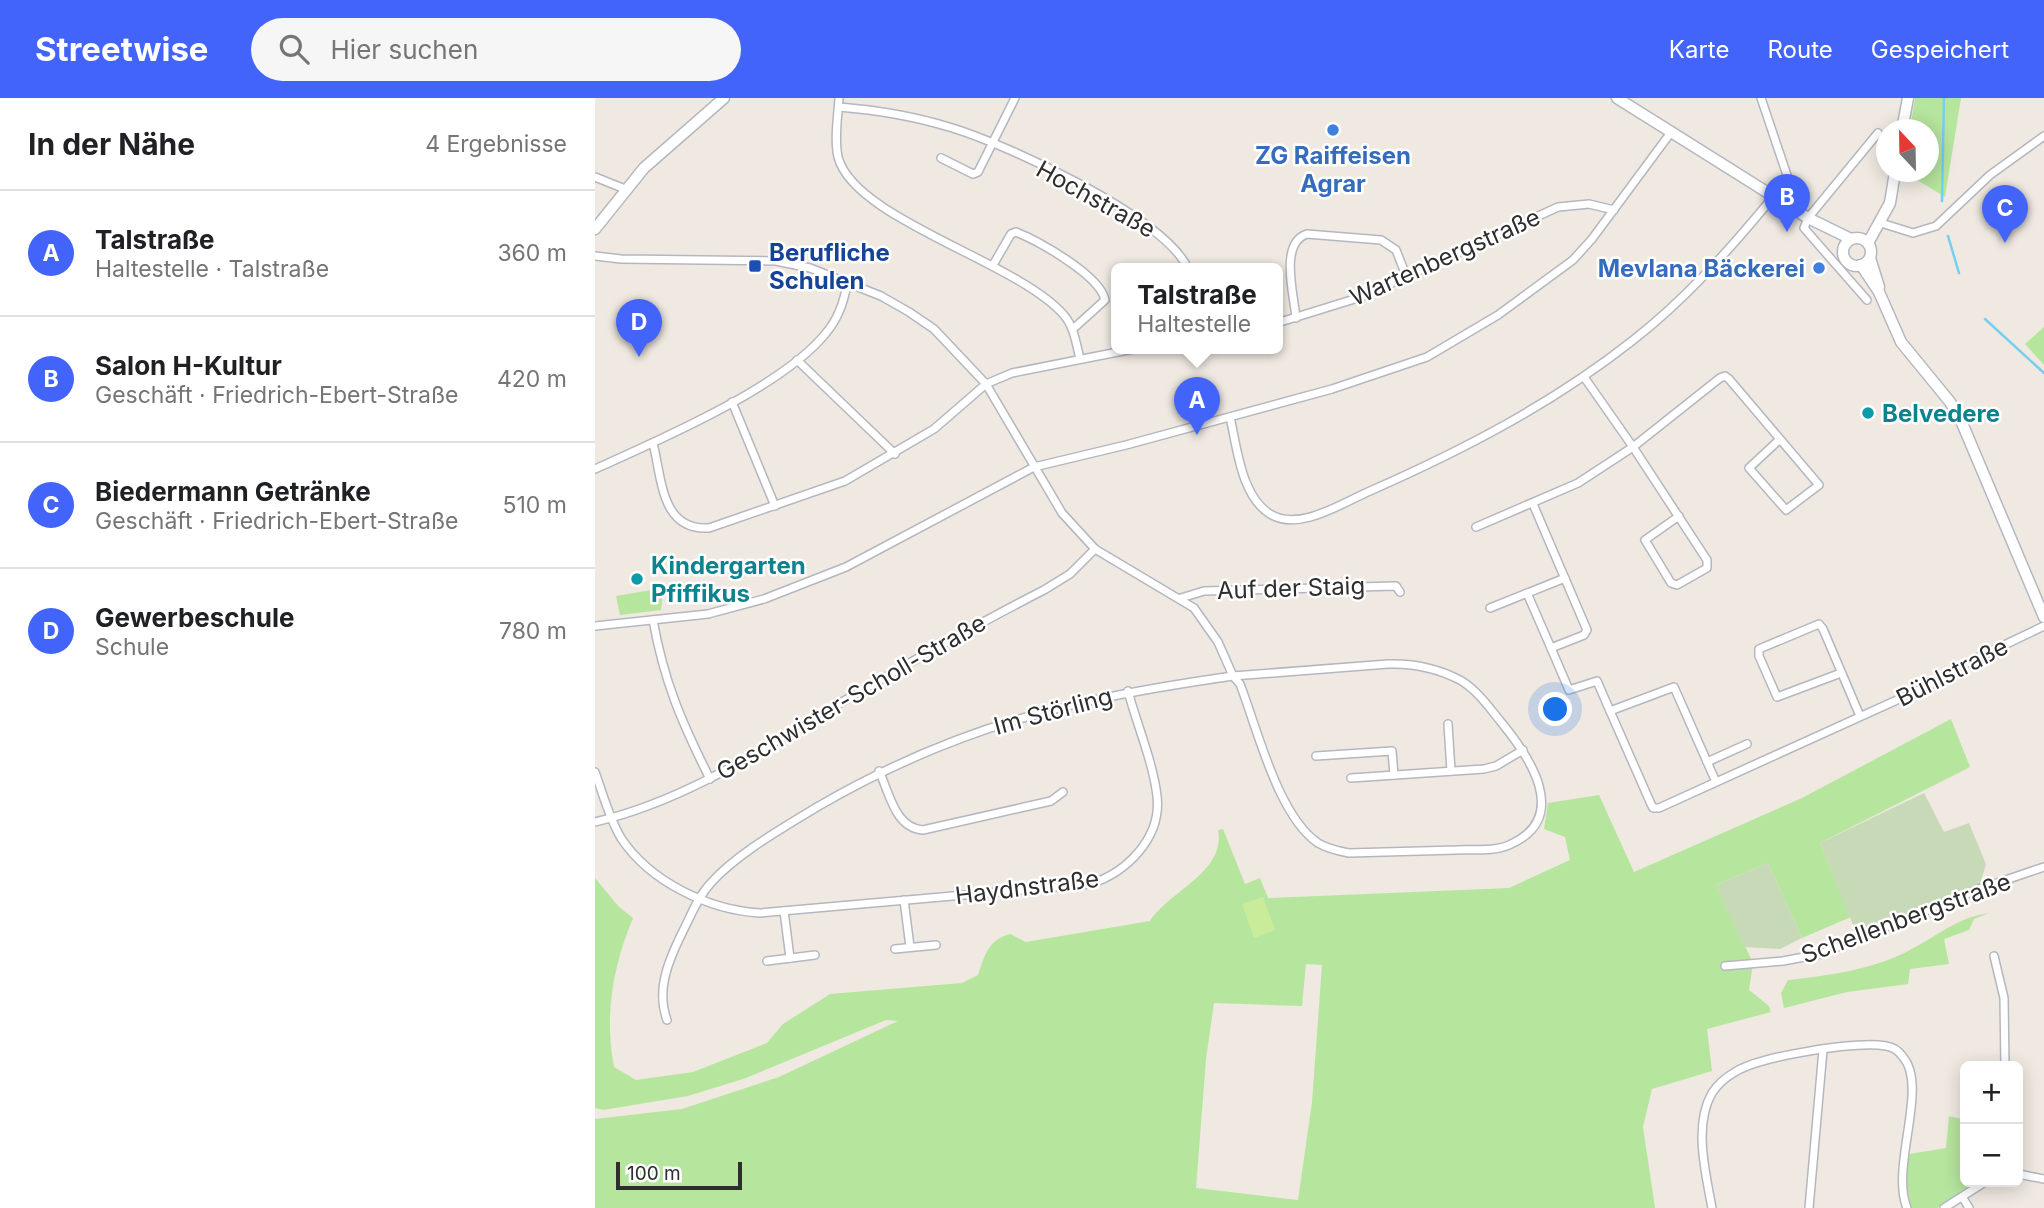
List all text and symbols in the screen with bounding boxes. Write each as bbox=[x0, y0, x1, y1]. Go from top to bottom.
search box bbox=[251, 18, 741, 81]
text: Streetwise bbox=[35, 29, 209, 69]
icon: search bbox=[275, 30, 313, 68]
text: Hier suchen bbox=[331, 34, 478, 65]
text: Karte bbox=[1669, 35, 1729, 64]
text: Route bbox=[1767, 35, 1833, 64]
text: Gespeichert bbox=[1871, 35, 2009, 64]
north arrow bbox=[1876, 119, 1939, 182]
marker: ZG Raiffeisen Agrar bbox=[1325, 122, 1341, 138]
text: In der Nähe bbox=[28, 126, 195, 162]
text: 4 Ergebnisse bbox=[425, 130, 567, 158]
place label: ZG Raiffeisen Agrar bbox=[1255, 141, 1411, 198]
street label: Hochstraße bbox=[1031, 154, 1161, 244]
pin: B bbox=[1764, 174, 1810, 232]
pin: C bbox=[1982, 185, 2028, 243]
street label: Wartenbergstraße bbox=[1345, 202, 1545, 312]
text: Talstraße bbox=[95, 224, 215, 255]
place label: Berufliche Schulen bbox=[769, 238, 890, 295]
text: A bbox=[42, 239, 60, 267]
text: 360 m bbox=[497, 239, 567, 267]
place label: Mevlana Bäckerei bbox=[1598, 254, 1805, 283]
text: Haltestelle · Talstraße bbox=[95, 255, 329, 283]
marker: Berufliche Schulen bbox=[747, 258, 763, 274]
marker: Mevlana Bäckerei bbox=[1811, 260, 1827, 276]
popup bbox=[1111, 263, 1283, 354]
text: Talstraße bbox=[1137, 279, 1257, 310]
pin: D bbox=[616, 299, 662, 357]
text: Haltestelle bbox=[1137, 310, 1251, 338]
text: Salon H-Kultur bbox=[95, 350, 282, 381]
text: B bbox=[43, 365, 59, 393]
text: 420 m bbox=[497, 365, 567, 393]
pin: A bbox=[1174, 377, 1220, 435]
text: Geschäft · Friedrich-Ebert-Straße bbox=[95, 381, 459, 409]
place label: Belvedere bbox=[1882, 399, 2000, 428]
marker: Belvedere bbox=[1860, 405, 1876, 421]
text: Biedermann Getränke bbox=[95, 476, 371, 507]
text: C bbox=[42, 491, 60, 519]
text: 510 m bbox=[503, 491, 567, 519]
text: Geschäft · Friedrich-Ebert-Straße bbox=[95, 507, 459, 535]
place label: Kindergarten Pfiffikus bbox=[651, 551, 806, 608]
marker: Kindergarten Pfiffikus bbox=[629, 571, 645, 587]
street label: Auf der Staig bbox=[1216, 571, 1366, 605]
text: Gewerbeschule bbox=[95, 602, 295, 633]
street label: Geschwister-Scholl-Straße bbox=[711, 608, 991, 786]
text: D bbox=[43, 617, 59, 645]
text: 780 m bbox=[499, 617, 567, 645]
street label: Bühlstraße bbox=[1891, 631, 2013, 713]
text: Schule bbox=[95, 633, 169, 661]
street label: Im Störling bbox=[991, 681, 1115, 741]
your location bbox=[1538, 692, 1572, 726]
street label: Haydnstraße bbox=[953, 864, 1101, 910]
street label: Schellenbergstraße bbox=[1797, 867, 2015, 969]
map controls bbox=[1960, 1061, 2023, 1187]
button: + bbox=[1960, 1061, 2023, 1124]
button: − bbox=[1960, 1124, 2023, 1187]
scale bar bbox=[616, 1159, 742, 1191]
text: 100 m bbox=[627, 1162, 681, 1185]

